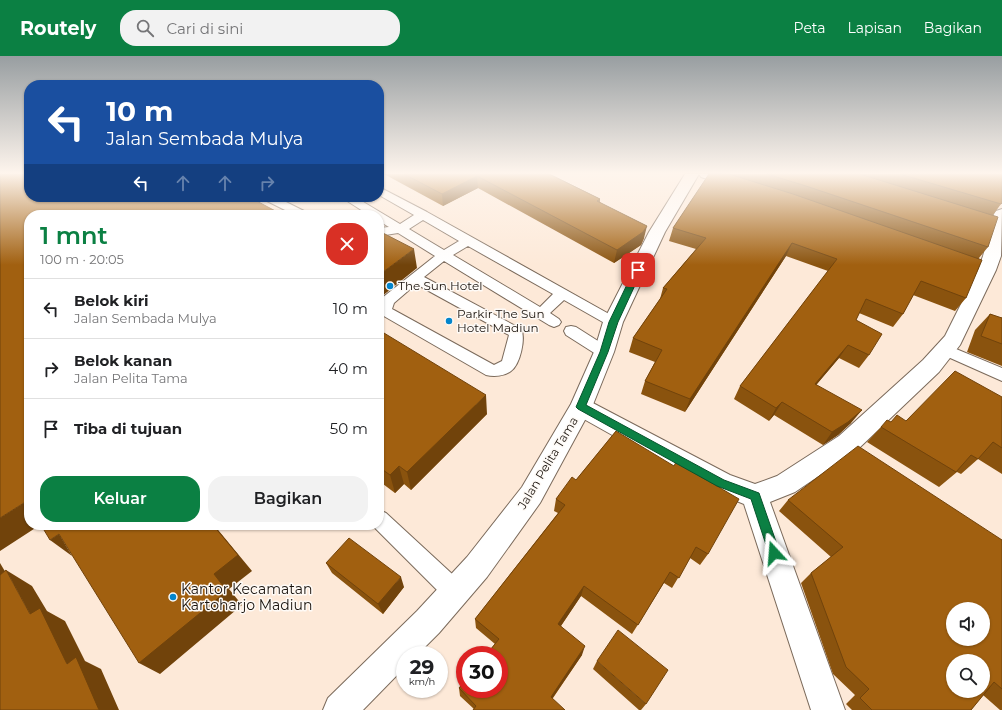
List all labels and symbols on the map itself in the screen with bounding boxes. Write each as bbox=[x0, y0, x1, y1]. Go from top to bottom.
pin bbox=[621, 253, 655, 287]
place label: The Sun Hotel bbox=[398, 278, 483, 293]
marker: The Sun Hotel bbox=[385, 281, 395, 291]
place label: Parkir The Sun Hotel Madiun bbox=[457, 306, 545, 335]
marker: Parkir The Sun Hotel Madiun bbox=[444, 316, 454, 326]
street label: Jalan Pelita Tama bbox=[514, 414, 581, 512]
position arrow bbox=[753, 532, 795, 574]
place label: Kantor Kecamatan Kartoharjo Madiun bbox=[181, 580, 312, 614]
marker: Kantor Kecamatan Kartoharjo Madiun bbox=[168, 592, 178, 602]
speed limit sign: 30 bbox=[456, 646, 508, 698]

